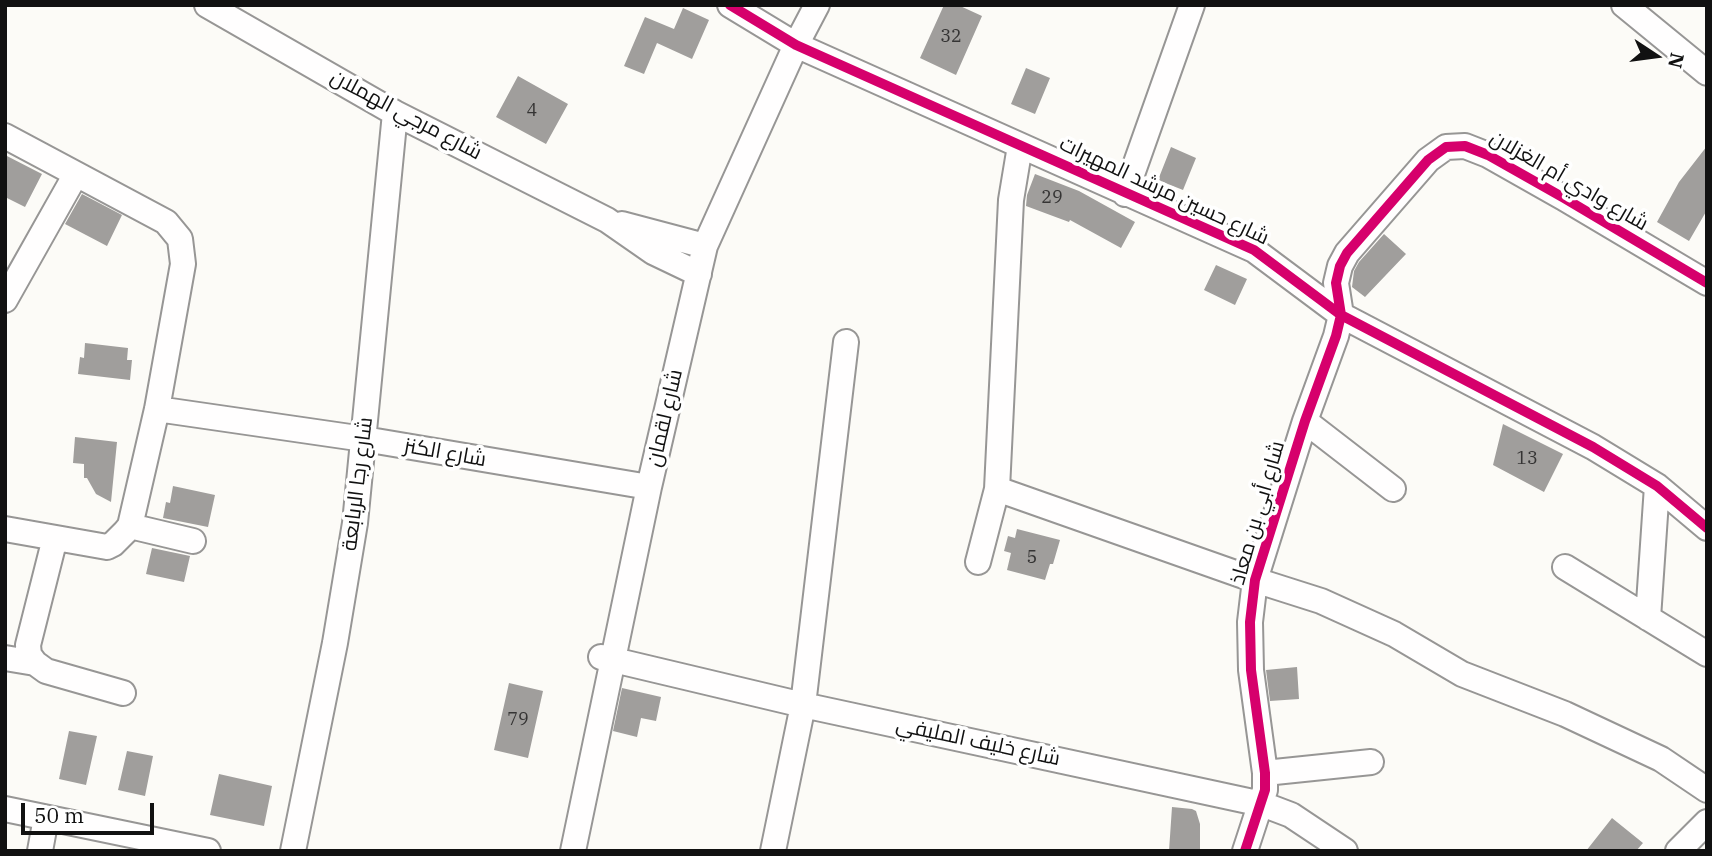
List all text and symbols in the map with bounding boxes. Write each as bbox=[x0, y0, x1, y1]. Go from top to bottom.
north arrow bbox=[1621, 21, 1691, 91]
house number: 32 bbox=[940, 26, 962, 48]
text: N bbox=[1663, 51, 1690, 71]
street label: شارع مرجي الهملان bbox=[326, 64, 486, 166]
house number: 4 bbox=[527, 100, 537, 122]
street label: شارع وادي أم الغزلان bbox=[1485, 125, 1653, 237]
street label: شارع حسين مرشد المهيرات bbox=[1055, 131, 1273, 251]
house number: 29 bbox=[1041, 187, 1063, 209]
street label: شارع لقمان bbox=[642, 367, 688, 469]
street label: شارع رجا الربابعة bbox=[337, 416, 379, 552]
street label: شارع الكنز bbox=[402, 433, 488, 473]
street label: شارع أبي بن معاذ bbox=[1225, 438, 1291, 588]
house number: 13 bbox=[1516, 448, 1538, 470]
house number: 5 bbox=[1027, 547, 1037, 569]
house number: 79 bbox=[507, 709, 529, 731]
street label: شارع خليف المليفي bbox=[894, 712, 1062, 772]
scale bar bbox=[24, 790, 158, 834]
text: 50 m bbox=[34, 801, 84, 829]

